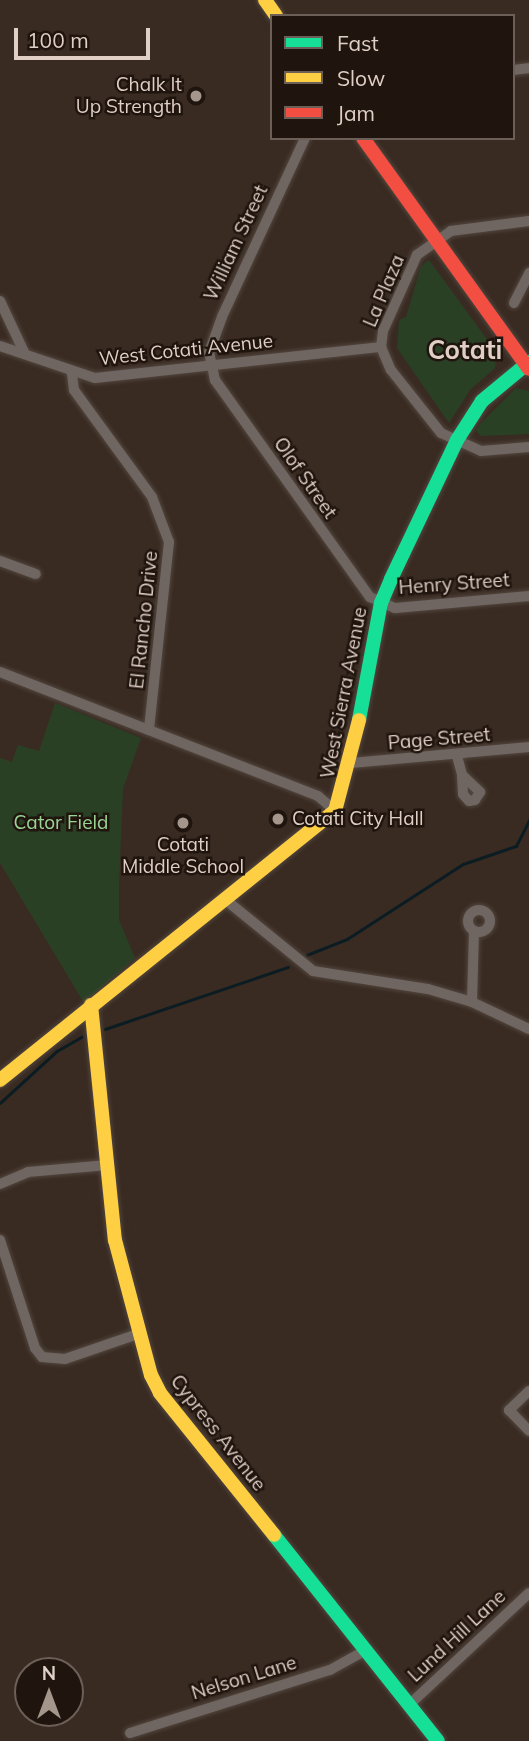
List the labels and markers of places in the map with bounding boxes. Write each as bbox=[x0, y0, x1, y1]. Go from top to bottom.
place label: Chalk It Up Strength bbox=[76, 74, 182, 118]
marker: Chalk It Up Strength bbox=[188, 88, 204, 104]
place label: Cotati City Hall bbox=[292, 808, 424, 830]
marker: Cotati City Hall bbox=[270, 811, 286, 827]
marker: Cotati Middle School bbox=[175, 815, 191, 831]
place label: Cotati Middle School bbox=[122, 834, 244, 878]

